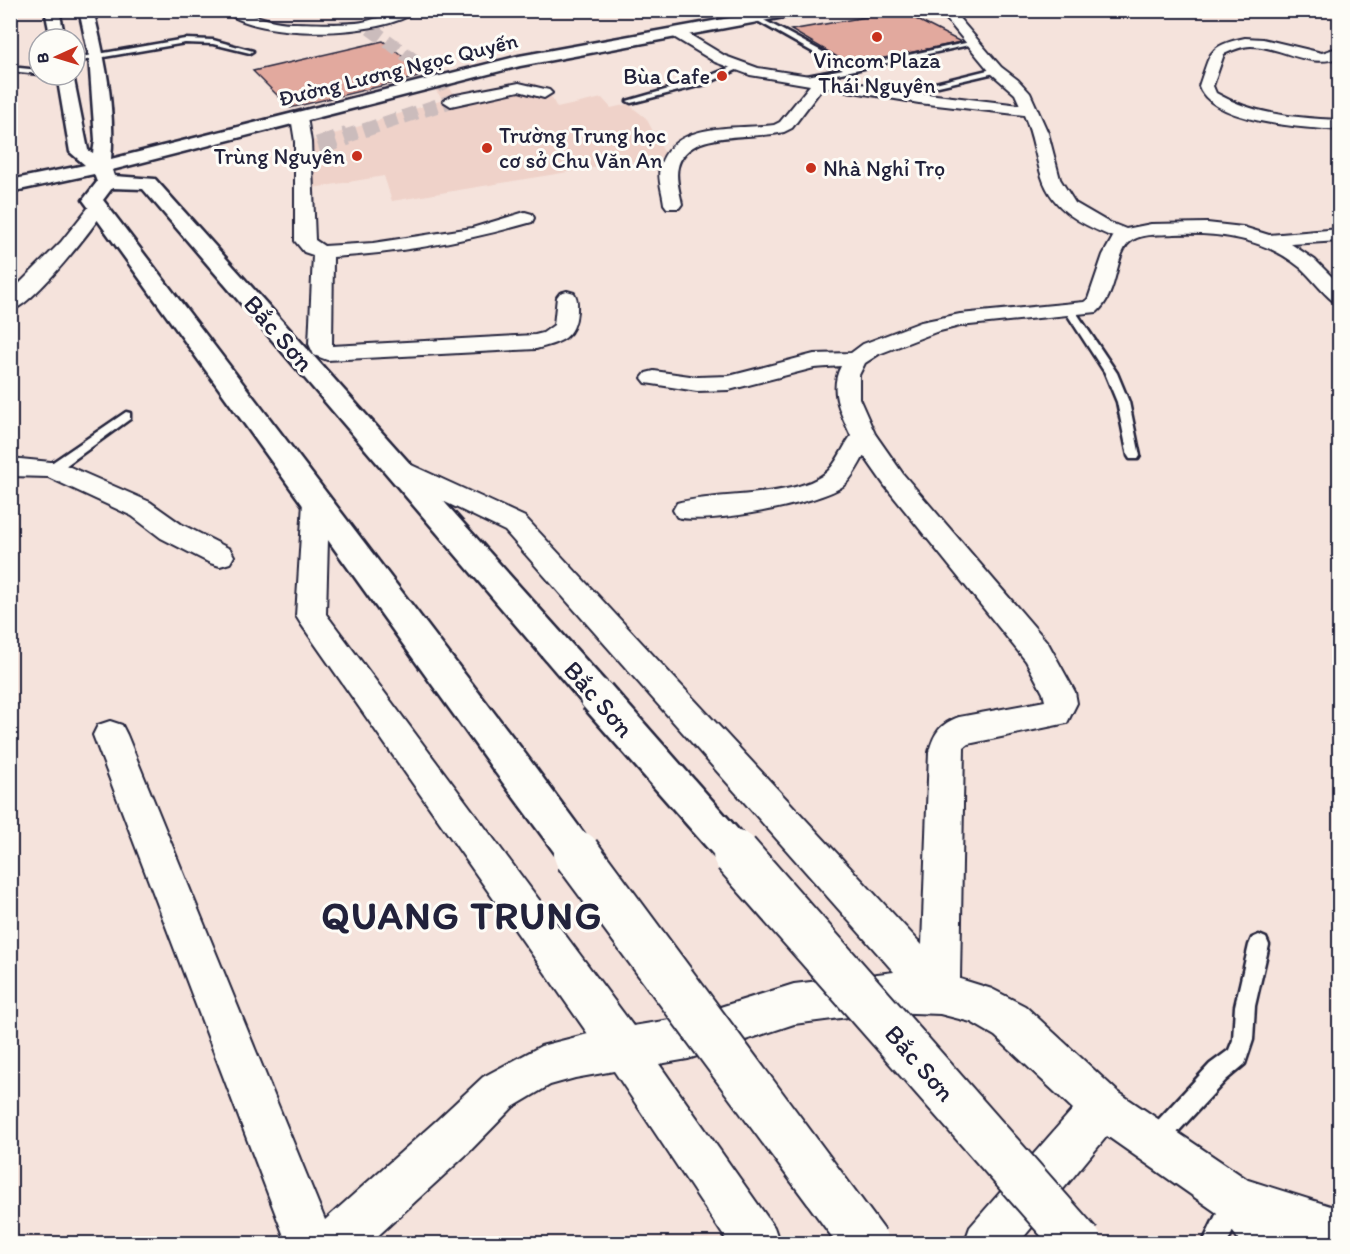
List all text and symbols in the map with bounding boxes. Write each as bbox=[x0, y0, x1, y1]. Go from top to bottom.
north arrow bbox=[27, 27, 87, 87]
street label: Đường Lương Ngọc Quyến bbox=[276, 27, 521, 112]
marker: Vincom Plaza Thái Nguyên bbox=[870, 30, 884, 44]
place label: Vincom Plaza Thái Nguyên bbox=[813, 47, 941, 99]
text: B bbox=[33, 52, 52, 64]
place label: Bùa Cafe bbox=[623, 63, 710, 90]
marker: Bùa Cafe bbox=[715, 69, 729, 83]
place label: Trường Trung học cơ sở Chu Văn An bbox=[499, 122, 666, 174]
marker: Trường Trung học cơ sở Chu Văn An bbox=[480, 141, 494, 155]
place label: Trùng Nguyên bbox=[214, 143, 346, 170]
marker: Trùng Nguyên bbox=[350, 149, 364, 163]
place label: Nhà Nghỉ Trọ bbox=[823, 155, 945, 182]
marker: Nhà Nghỉ Trọ bbox=[804, 161, 818, 175]
street label: Bắc Sơn bbox=[237, 288, 321, 378]
street label: Bắc Sơn bbox=[557, 654, 641, 744]
district label: QUANG TRUNG bbox=[321, 892, 603, 939]
street label: Bắc Sơn bbox=[878, 1018, 962, 1108]

